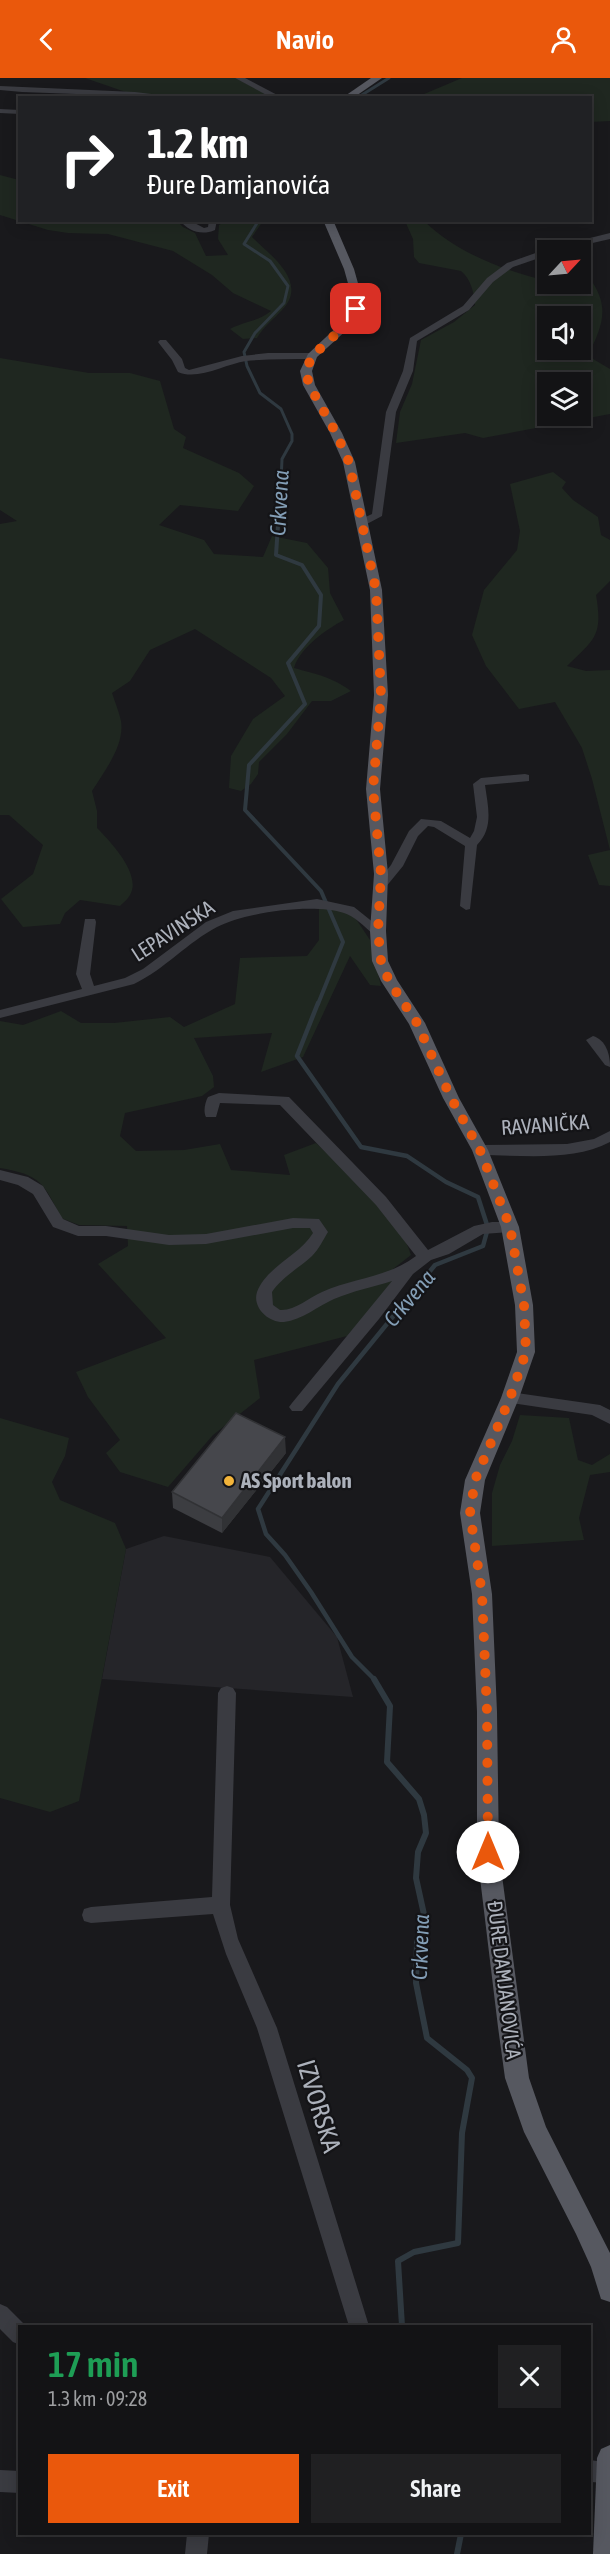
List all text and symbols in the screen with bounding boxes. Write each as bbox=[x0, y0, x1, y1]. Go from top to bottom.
icon: back bbox=[30, 23, 63, 56]
icon: person bbox=[547, 23, 580, 56]
text: Navio bbox=[276, 24, 334, 55]
text: 1.2 km bbox=[147, 119, 248, 167]
icon: right bbox=[48, 120, 126, 198]
text: Đure Damjanovića bbox=[147, 169, 330, 200]
north arrow bbox=[537, 240, 591, 294]
map controls bbox=[537, 240, 591, 426]
pin bbox=[330, 283, 381, 334]
icon: arrive bbox=[339, 292, 372, 325]
button: sound bbox=[537, 306, 591, 360]
button: layers bbox=[537, 372, 591, 426]
water label: Crkvena bbox=[264, 469, 294, 537]
street label: LEPAVINSKA bbox=[127, 894, 219, 966]
street label: RAVANIČKA bbox=[500, 1109, 591, 1139]
water label: Crkvena bbox=[378, 1264, 440, 1332]
place label: AS Sport balon bbox=[240, 1468, 352, 1492]
marker: AS Sport balon bbox=[222, 1474, 236, 1488]
position arrow bbox=[456, 1820, 520, 1884]
street label: ĐURE DAMJANOVIĆA bbox=[483, 1899, 527, 2061]
water label: Crkvena bbox=[406, 1914, 434, 1980]
street label: IZVORSKA bbox=[291, 2056, 347, 2156]
text: 17 min bbox=[48, 2343, 138, 2385]
button: close bbox=[498, 2345, 561, 2408]
text: 1.3 km · 09:28 bbox=[48, 2387, 147, 2410]
button: Exit bbox=[48, 2454, 299, 2523]
button: Share bbox=[311, 2454, 561, 2523]

